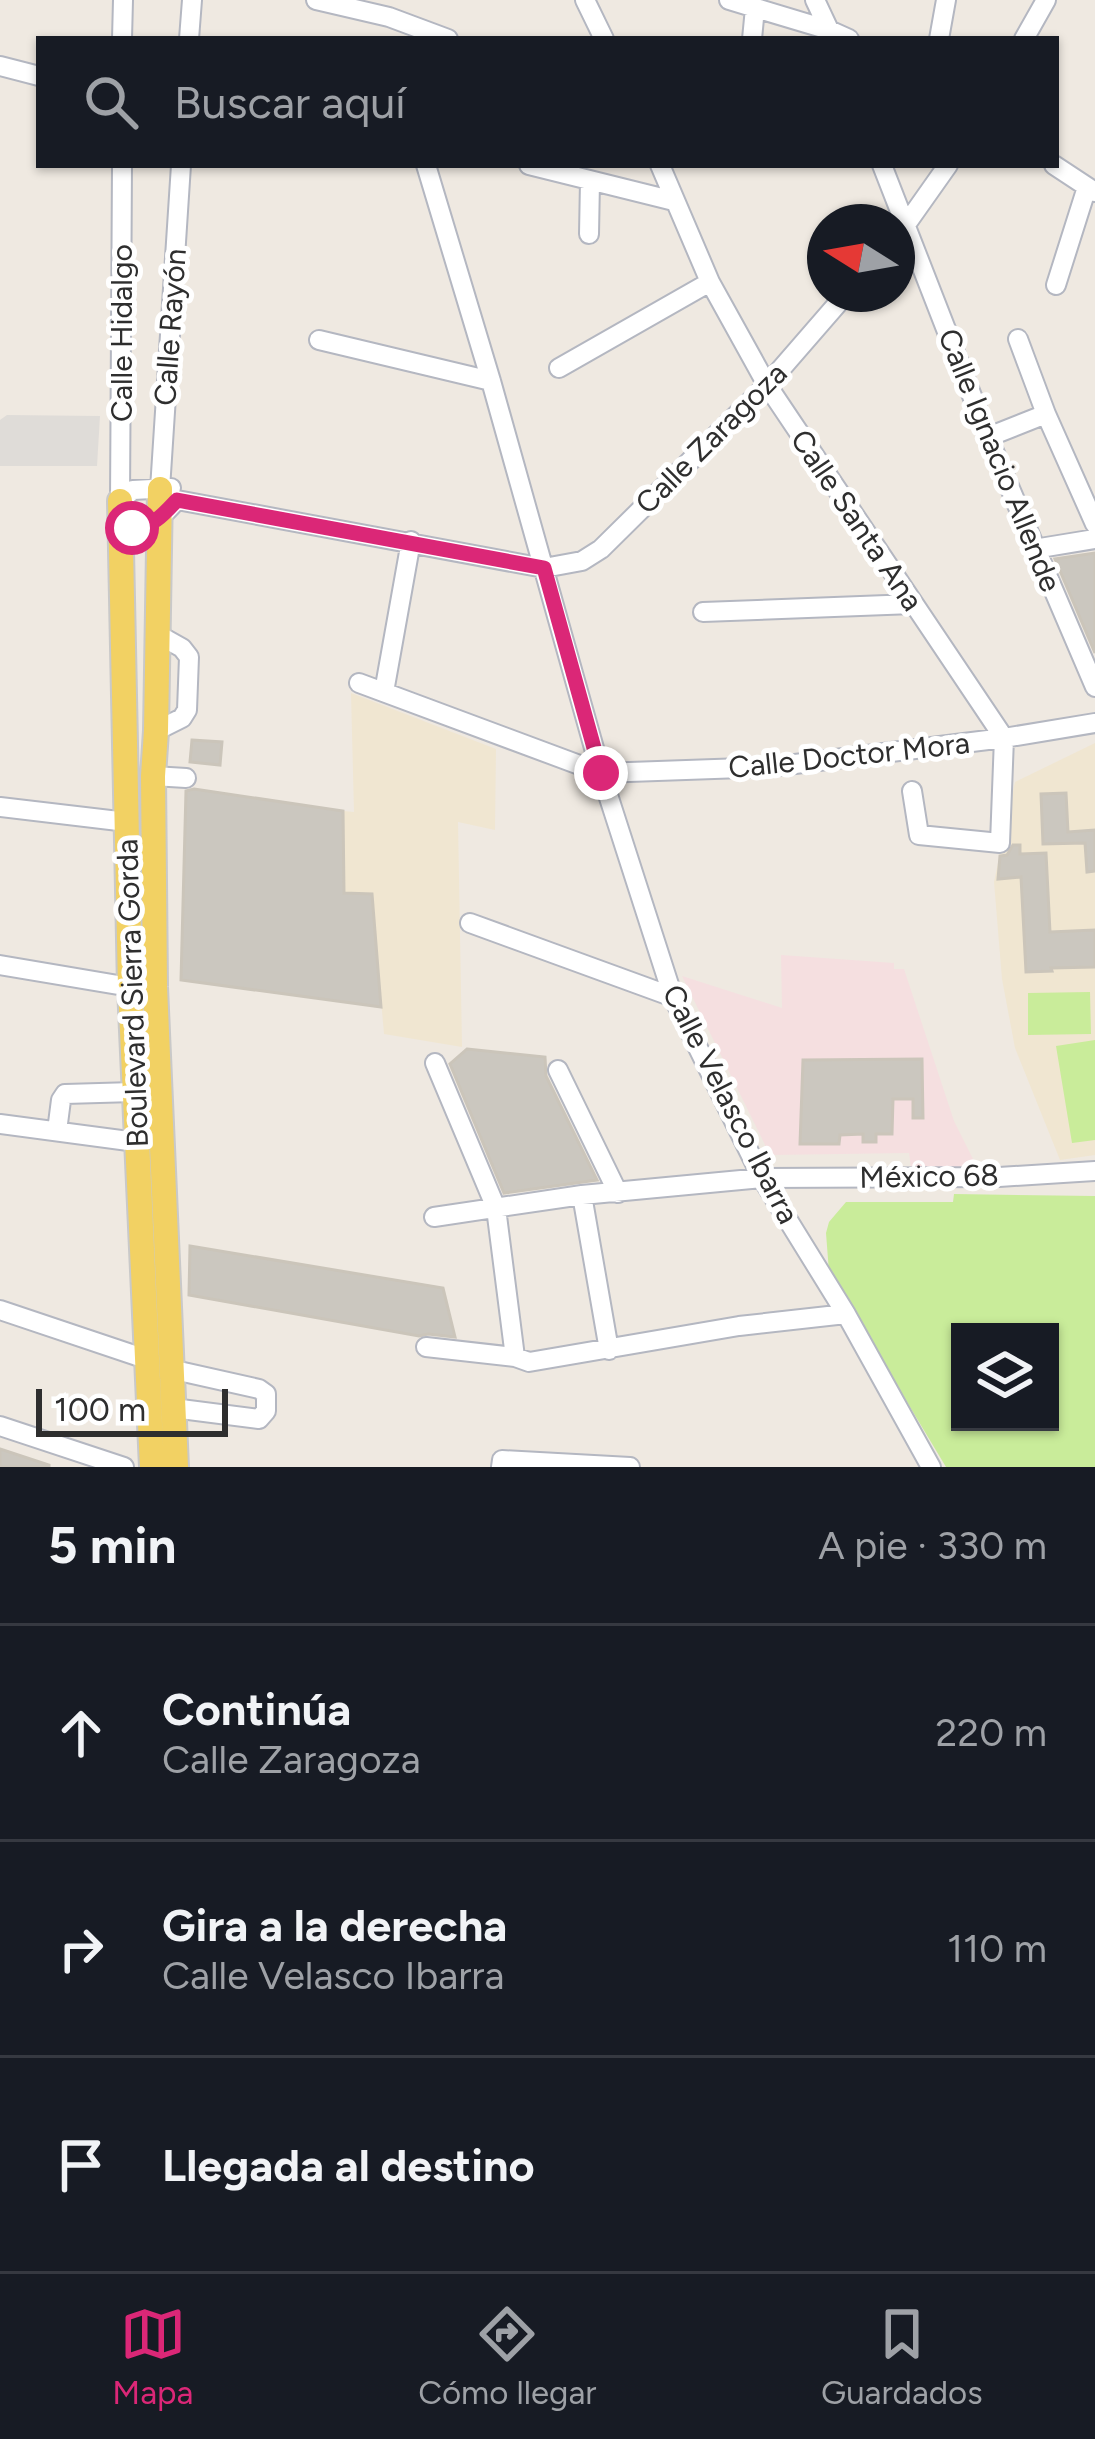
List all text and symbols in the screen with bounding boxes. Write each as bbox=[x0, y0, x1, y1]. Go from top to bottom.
search box bbox=[36, 36, 1059, 168]
icon: search bbox=[78, 69, 144, 135]
text: Buscar aquí bbox=[174, 75, 406, 129]
north arrow bbox=[807, 204, 915, 312]
street label: Calle Hidalgo bbox=[103, 244, 140, 422]
street label: Calle Rayón bbox=[146, 247, 194, 407]
street label: Calle Ignacio Allende bbox=[930, 323, 1070, 597]
street label: Calle Zaragoza bbox=[628, 355, 794, 521]
street label: Calle Santa Ana bbox=[783, 422, 931, 618]
route start bbox=[105, 501, 159, 555]
street label: Calle Doctor Mora bbox=[726, 724, 972, 786]
route end bbox=[574, 746, 628, 800]
street label: Boulevard Sierra Gorda bbox=[108, 838, 156, 1148]
street label: Calle Velasco Ibarra bbox=[655, 978, 807, 1230]
street label: México 68 bbox=[859, 1156, 999, 1196]
map controls bbox=[951, 1323, 1059, 1431]
button: layers bbox=[951, 1323, 1059, 1431]
scale bar bbox=[36, 1383, 228, 1436]
text: 100 m bbox=[54, 1390, 146, 1429]
text: 5 min bbox=[48, 1515, 177, 1576]
text: A pie · 330 m bbox=[818, 1522, 1047, 1569]
text: Continúa bbox=[162, 1682, 351, 1736]
icon: ahead bbox=[48, 1700, 114, 1766]
text: 220 m bbox=[936, 1709, 1047, 1756]
text: Calle Zaragoza bbox=[162, 1736, 421, 1783]
text: Gira a la derecha bbox=[162, 1898, 507, 1952]
icon: right bbox=[48, 1916, 114, 1982]
text: 110 m bbox=[947, 1925, 1047, 1972]
text: Calle Velasco Ibarra bbox=[162, 1952, 504, 1999]
icon: arrive bbox=[48, 2132, 114, 2198]
text: Llegada al destino bbox=[162, 2138, 535, 2192]
tab: Mapa bbox=[112, 2301, 193, 2412]
tab: Cómo llegar bbox=[418, 2301, 596, 2412]
tab: Guardados bbox=[821, 2301, 983, 2412]

